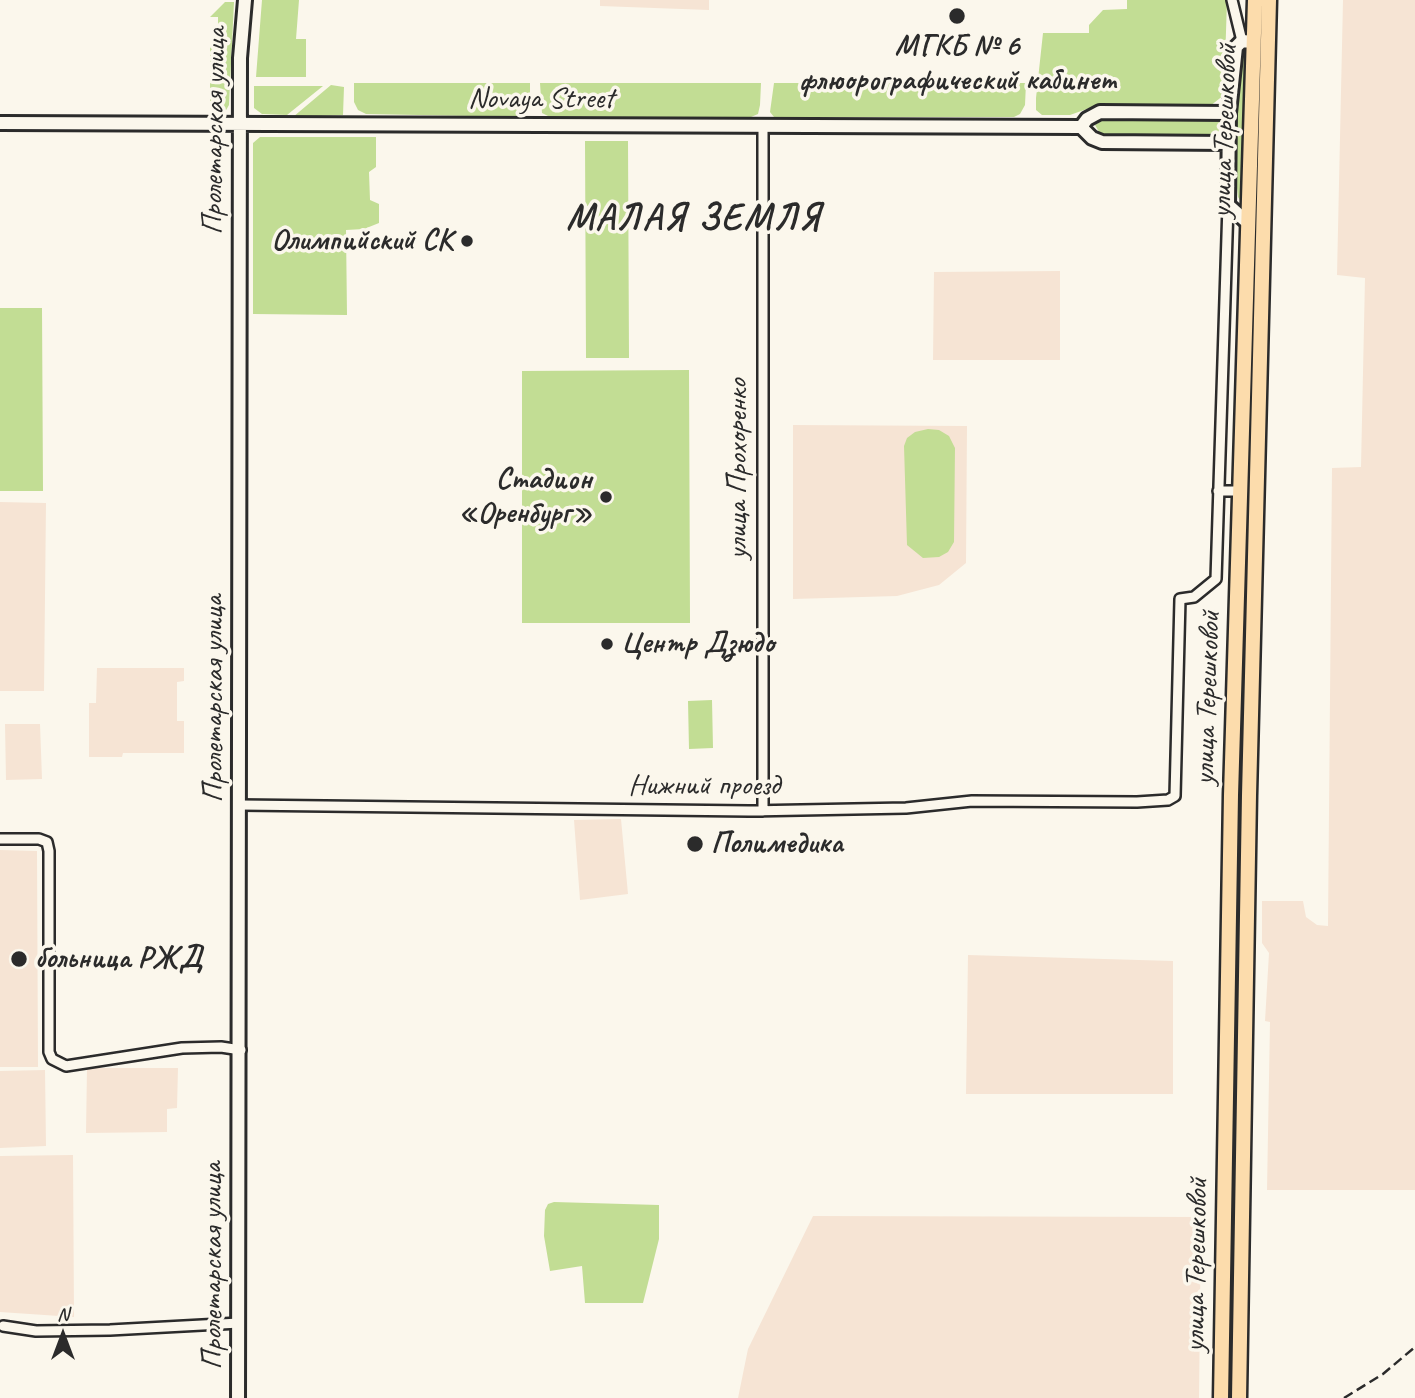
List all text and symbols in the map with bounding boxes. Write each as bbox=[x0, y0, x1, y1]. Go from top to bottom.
marker: МГКБ № 6 флюорографический кабинет bbox=[947, 6, 967, 26]
street label: Пролетарская улица bbox=[195, 27, 235, 235]
place label: МГКБ № 6 флюорографический кабинет bbox=[798, 29, 1116, 100]
street label: улица Терешковой bbox=[1204, 43, 1246, 219]
street label: Novaya Street bbox=[468, 81, 614, 117]
district label: МАЛАЯ ЗЕМЛЯ bbox=[565, 197, 823, 241]
place label: Олимпийский СК bbox=[271, 223, 453, 259]
marker: Олимпийский СК bbox=[459, 233, 475, 249]
street label: улица Прохоренко bbox=[720, 379, 756, 559]
place label: Стадион «Оренбург» bbox=[458, 462, 592, 532]
marker: Стадион «Оренбург» bbox=[598, 489, 614, 505]
street label: Пролетарская улица bbox=[196, 595, 232, 803]
street label: улица Терешковой bbox=[1187, 610, 1229, 786]
place label: Центр Дзюдо bbox=[621, 626, 774, 662]
marker: Центр Дзюдо bbox=[599, 636, 615, 652]
street label: Нижний проезд bbox=[628, 768, 780, 804]
place label: Полимедика bbox=[711, 826, 843, 862]
marker: Полимедика bbox=[685, 834, 705, 854]
place label: больница РЖД bbox=[35, 941, 203, 977]
marker: больница РЖД bbox=[9, 949, 29, 969]
street label: Пролетарская улица bbox=[195, 1162, 231, 1370]
street label: улица Терешковой bbox=[1177, 1177, 1217, 1353]
north arrow bbox=[28, 1300, 98, 1370]
text: N bbox=[57, 1302, 69, 1326]

